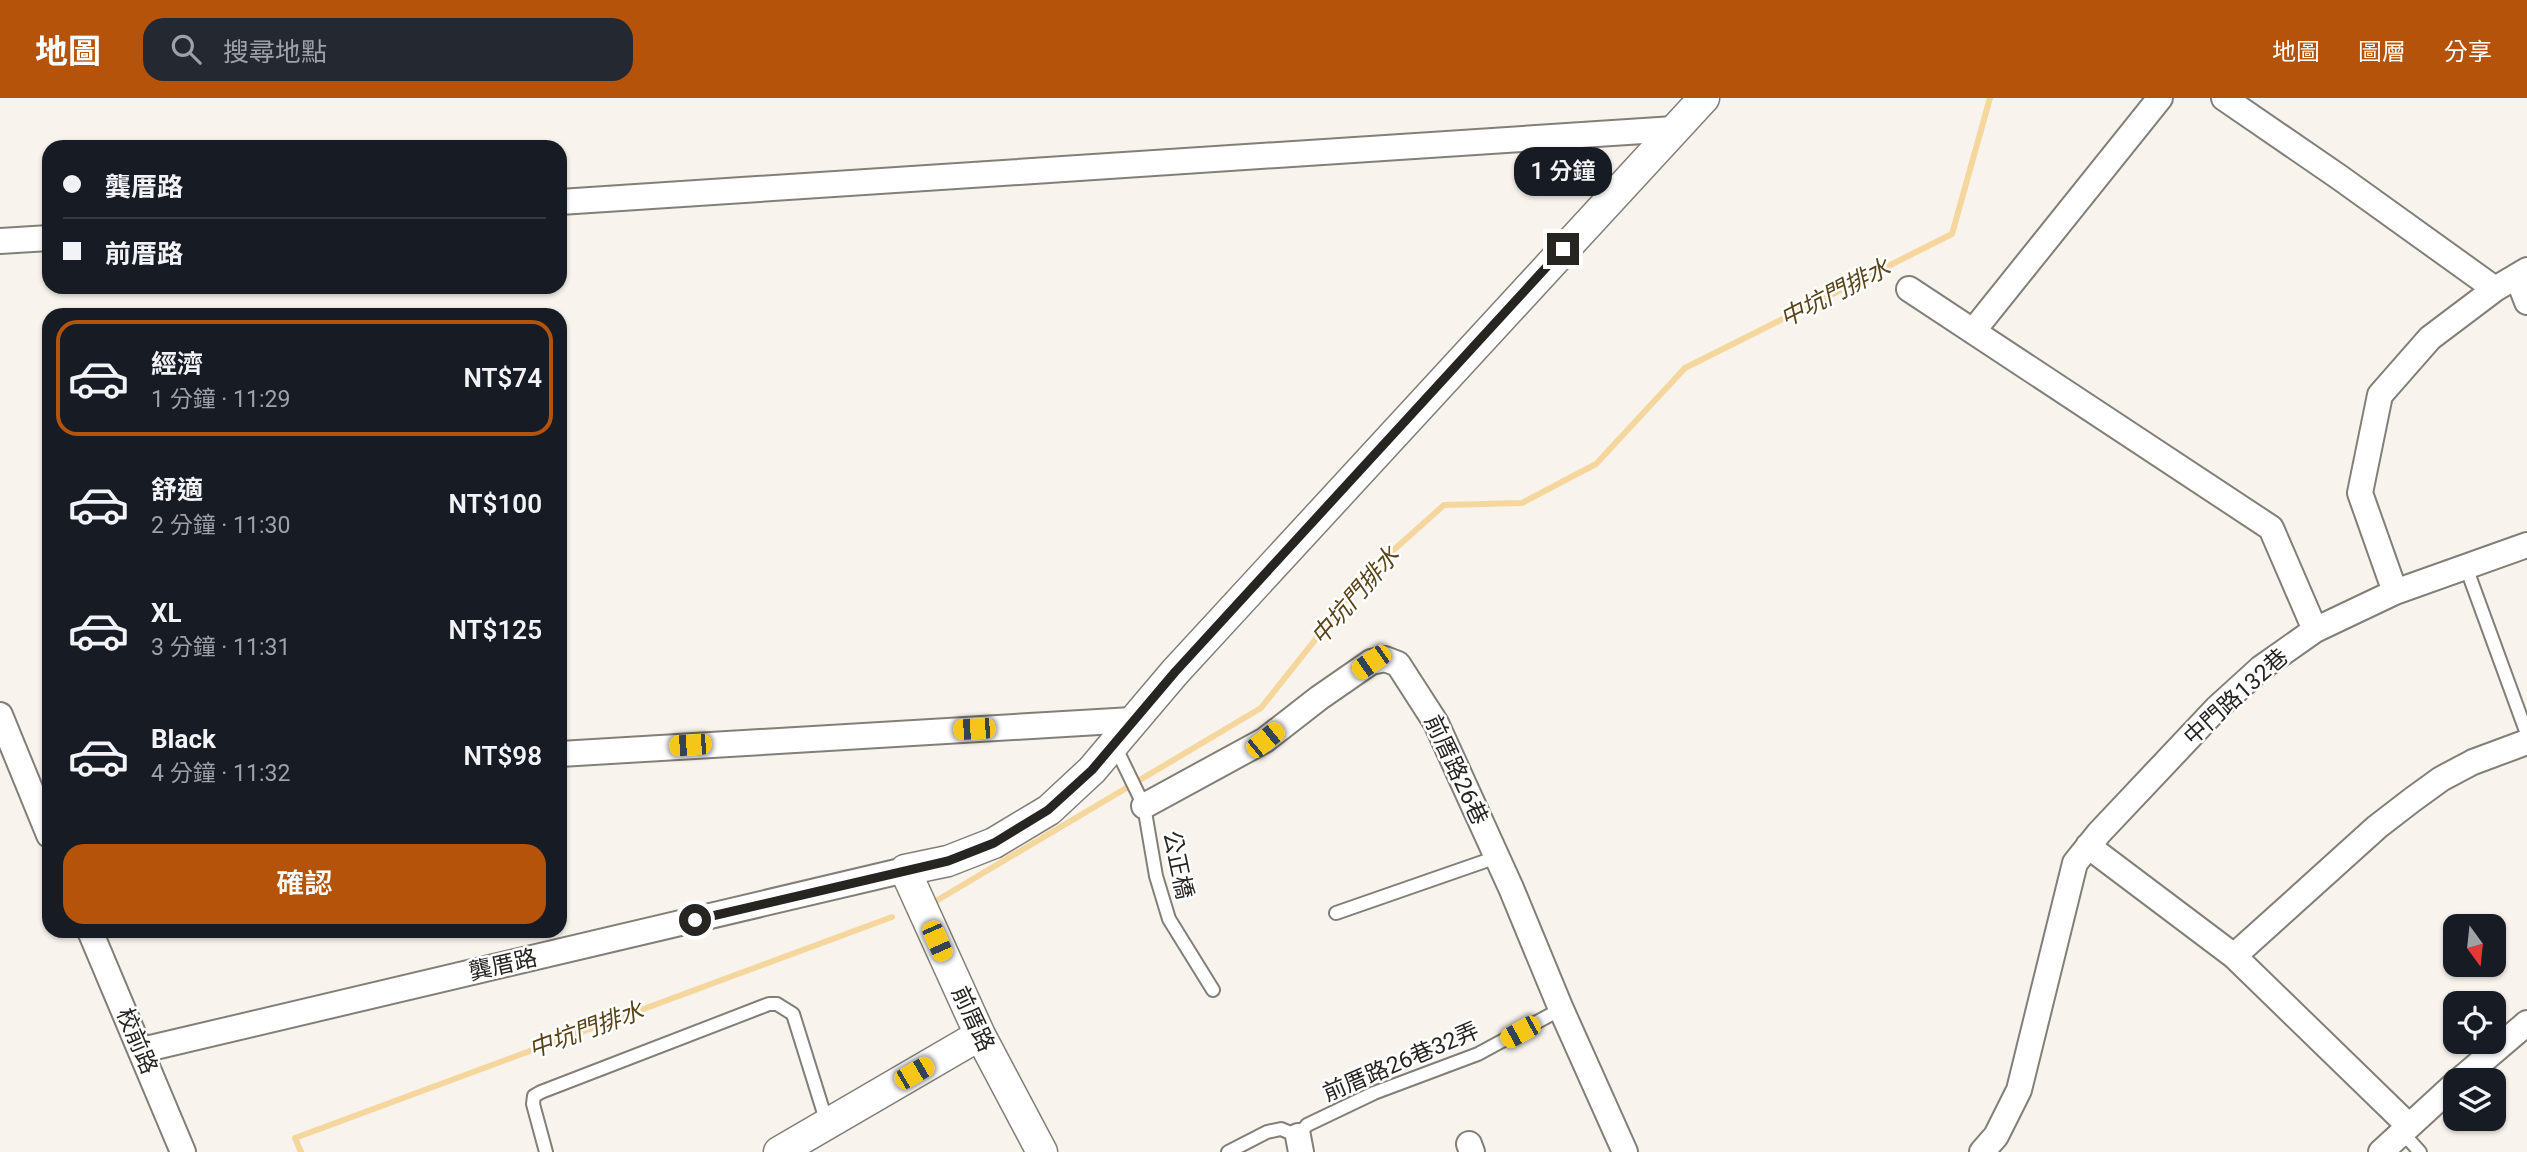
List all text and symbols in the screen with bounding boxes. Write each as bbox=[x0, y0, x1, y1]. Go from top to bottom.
search box bbox=[143, 18, 633, 81]
icon: search bbox=[167, 30, 205, 68]
text: 地圖 bbox=[35, 32, 101, 71]
text: 搜尋地點 bbox=[223, 37, 327, 67]
text: 地圖 bbox=[2272, 38, 2320, 66]
text: 圖層 bbox=[2358, 38, 2406, 66]
text: 分享 bbox=[2444, 38, 2492, 66]
callout: 1 分鐘 bbox=[1514, 148, 1612, 197]
text: 1 分鐘 bbox=[1531, 158, 1595, 185]
text: 龔厝路 bbox=[105, 172, 183, 202]
route end bbox=[1547, 233, 1579, 265]
text: 前厝路 bbox=[105, 239, 183, 269]
water label: 中坑門排水 bbox=[1775, 253, 1896, 333]
icon: car bbox=[67, 347, 130, 410]
text: 經濟 bbox=[151, 349, 203, 379]
text: NT$74 bbox=[463, 363, 542, 393]
text: 1 分鐘 · 11:29 bbox=[151, 386, 290, 413]
icon: car bbox=[67, 473, 130, 536]
text: 舒適 bbox=[151, 475, 203, 505]
text: NT$100 bbox=[449, 489, 542, 519]
text: 2 分鐘 · 11:30 bbox=[151, 512, 290, 539]
water label: 中坑門排水 bbox=[1305, 541, 1406, 650]
text: XL bbox=[151, 598, 182, 628]
icon: car bbox=[67, 599, 130, 662]
text: NT$125 bbox=[449, 615, 542, 645]
text: 3 分鐘 · 11:31 bbox=[151, 634, 290, 661]
car bbox=[1348, 641, 1395, 683]
street label: 中門路132巷 bbox=[2178, 643, 2294, 751]
street label: 前厝路26巷 bbox=[1419, 711, 1493, 829]
car bbox=[953, 717, 996, 741]
car bbox=[1243, 719, 1288, 761]
text: Black bbox=[151, 724, 216, 754]
icon: car bbox=[67, 725, 130, 788]
car bbox=[669, 733, 712, 757]
text: NT$98 bbox=[463, 741, 542, 771]
text: 4 分鐘 · 11:32 bbox=[151, 760, 290, 787]
street label: 公正橋 bbox=[1158, 828, 1198, 902]
button: 確認 bbox=[63, 844, 546, 924]
route start bbox=[679, 904, 711, 936]
north arrow bbox=[2443, 914, 2506, 976]
map controls bbox=[2443, 914, 2506, 1131]
car bbox=[919, 918, 956, 964]
street label: 龔厝路 bbox=[466, 944, 540, 986]
street label: 前厝路 bbox=[946, 982, 1000, 1056]
button: locate bbox=[2443, 991, 2506, 1054]
water label: 中坑門排水 bbox=[525, 996, 648, 1064]
street label: 校前路 bbox=[111, 1004, 163, 1078]
car bbox=[1497, 1013, 1544, 1051]
street label: 前厝路26巷32弄 bbox=[1319, 1017, 1483, 1107]
car bbox=[891, 1053, 938, 1093]
button: layers bbox=[2443, 1068, 2506, 1131]

